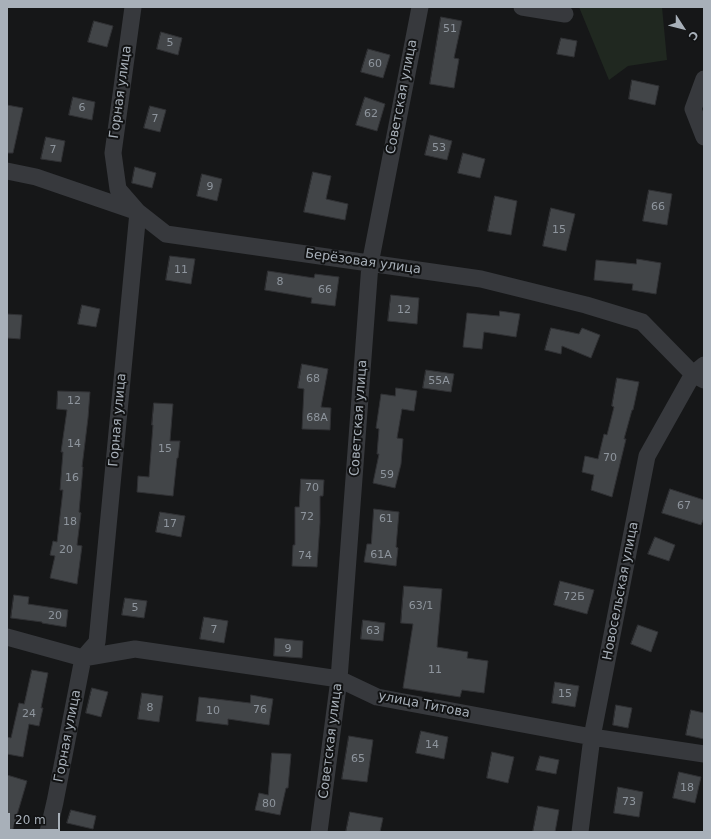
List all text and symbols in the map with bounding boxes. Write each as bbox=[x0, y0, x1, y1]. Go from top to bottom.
north arrow bbox=[663, 8, 703, 48]
house number: 51 bbox=[443, 22, 457, 36]
text: С bbox=[685, 28, 701, 42]
house number: 5 bbox=[167, 36, 173, 50]
street label: Советская улица bbox=[383, 38, 421, 156]
street label: Горная улица bbox=[107, 44, 135, 140]
house number: 60 bbox=[368, 57, 382, 71]
house number: 6 bbox=[79, 101, 85, 115]
house number: 62 bbox=[364, 107, 378, 121]
house number: 7 bbox=[152, 112, 158, 126]
house number: 53 bbox=[432, 141, 446, 155]
house number: 7 bbox=[50, 143, 56, 157]
house number: 9 bbox=[207, 180, 213, 194]
house number: 66 bbox=[651, 200, 665, 214]
house number: 15 bbox=[552, 223, 566, 237]
street label: Берёзовая улица bbox=[304, 246, 422, 278]
house number: 11 bbox=[174, 263, 188, 277]
house number: 8 bbox=[277, 275, 283, 289]
house number: 66 bbox=[318, 283, 332, 297]
house number: 12 bbox=[397, 303, 411, 317]
street label: Советская улица bbox=[347, 359, 371, 477]
house number: 68 bbox=[306, 372, 320, 386]
street label: Горная улица bbox=[106, 373, 130, 467]
house number: 55А bbox=[428, 374, 450, 388]
house number: 12 bbox=[67, 394, 81, 408]
house number: 68А bbox=[306, 411, 328, 425]
house number: 14 bbox=[67, 437, 81, 451]
house number: 15 bbox=[158, 442, 172, 456]
house number: 70 bbox=[603, 451, 617, 465]
house number: 59 bbox=[380, 468, 394, 482]
house number: 16 bbox=[65, 471, 79, 485]
house number: 70 bbox=[305, 481, 319, 495]
house number: 67 bbox=[677, 499, 691, 513]
house number: 72 bbox=[300, 510, 314, 524]
house number: 61 bbox=[379, 512, 393, 526]
house number: 18 bbox=[63, 515, 77, 529]
house number: 17 bbox=[163, 517, 177, 531]
street label: Новосельская улица bbox=[600, 520, 642, 662]
house number: 20 bbox=[59, 543, 73, 557]
house number: 61А bbox=[370, 548, 392, 562]
house number: 74 bbox=[298, 549, 312, 563]
house number: 72Б bbox=[563, 590, 585, 604]
house number: 63/1 bbox=[409, 599, 433, 613]
house number: 5 bbox=[132, 601, 138, 615]
house number: 20 bbox=[48, 609, 62, 623]
house number: 7 bbox=[211, 623, 217, 637]
house number: 63 bbox=[366, 624, 380, 638]
house number: 9 bbox=[285, 642, 291, 656]
house number: 11 bbox=[428, 663, 442, 677]
street label: Советская улица bbox=[316, 682, 346, 800]
house number: 15 bbox=[558, 687, 572, 701]
street label: Горная улица bbox=[51, 688, 85, 784]
street label: улица Титова bbox=[377, 688, 471, 722]
house number: 8 bbox=[147, 701, 153, 715]
house number: 76 bbox=[253, 703, 267, 717]
house number: 10 bbox=[206, 704, 220, 718]
house number: 24 bbox=[22, 707, 36, 721]
house number: 14 bbox=[425, 738, 439, 752]
house number: 65 bbox=[351, 752, 365, 766]
house number: 18 bbox=[680, 781, 694, 795]
house number: 73 bbox=[622, 795, 636, 809]
house number: 80 bbox=[262, 797, 276, 811]
scale bar bbox=[10, 805, 62, 831]
text: 20 m bbox=[15, 813, 46, 827]

